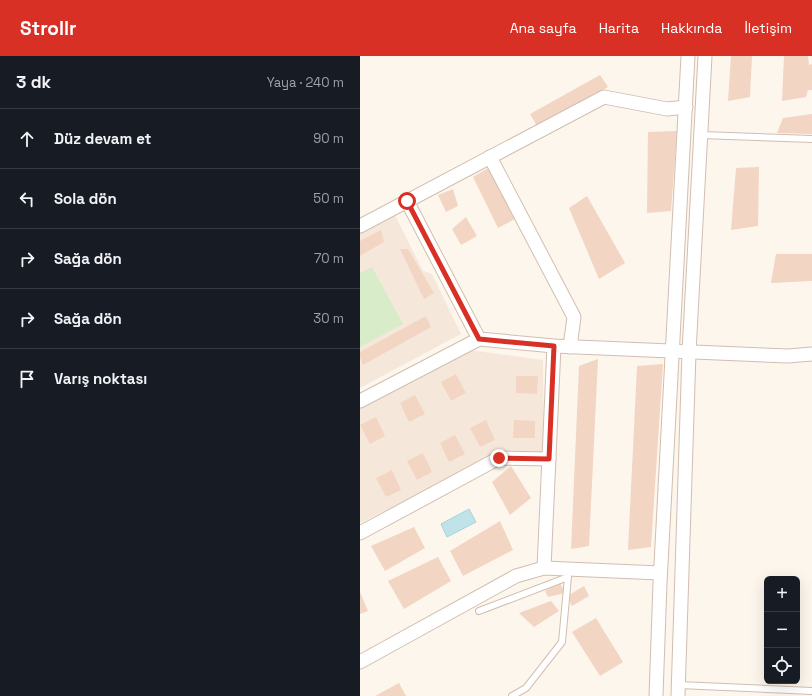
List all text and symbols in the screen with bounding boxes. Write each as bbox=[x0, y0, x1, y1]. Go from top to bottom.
text: Strollr bbox=[20, 16, 77, 41]
text: Ana sayfa bbox=[510, 19, 577, 37]
text: Harita bbox=[599, 19, 639, 37]
text: Hakkında bbox=[661, 19, 722, 37]
text: İletişim bbox=[744, 19, 792, 37]
text: 3 dk bbox=[16, 71, 51, 93]
text: Yaya · 240 m bbox=[267, 74, 344, 91]
icon: ahead bbox=[16, 128, 38, 150]
text: Düz devam et bbox=[54, 129, 151, 148]
text: 90 m bbox=[313, 130, 344, 147]
icon: left bbox=[16, 188, 38, 210]
text: Sola dön bbox=[54, 189, 117, 208]
text: 50 m bbox=[313, 190, 344, 207]
route start bbox=[398, 192, 416, 210]
icon: right bbox=[16, 248, 38, 270]
text: Sağa dön bbox=[54, 249, 122, 268]
text: 70 m bbox=[314, 250, 344, 267]
icon: right bbox=[16, 308, 38, 330]
text: Sağa dön bbox=[54, 309, 122, 328]
text: 30 m bbox=[313, 310, 344, 327]
icon: arrive bbox=[16, 368, 38, 390]
text: Varış noktası bbox=[54, 369, 147, 388]
route end bbox=[490, 449, 508, 467]
map controls bbox=[764, 576, 800, 684]
button: + bbox=[764, 576, 800, 612]
button: − bbox=[764, 612, 800, 648]
button: locate bbox=[764, 648, 800, 684]

